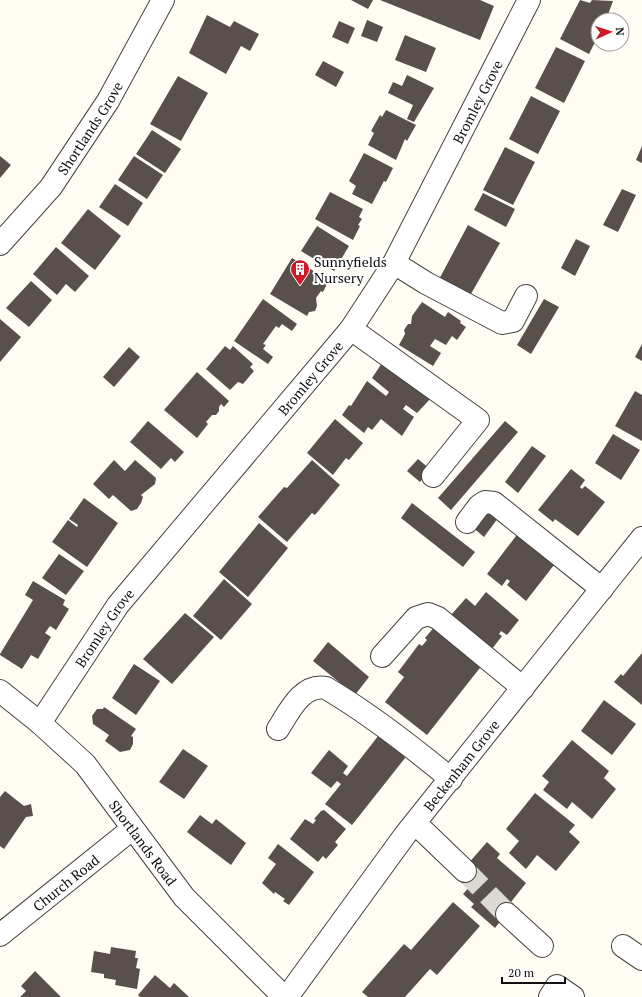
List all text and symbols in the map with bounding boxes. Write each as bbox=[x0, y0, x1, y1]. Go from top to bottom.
north arrow bbox=[590, 12, 630, 52]
text: N bbox=[613, 27, 627, 37]
street label: Bromley Grove bbox=[448, 56, 506, 147]
street label: Shortlands Grove bbox=[52, 78, 126, 178]
place label: Sunnyfields Nursery bbox=[314, 252, 387, 287]
building icon: Sunnyfields Nursery bbox=[289, 258, 311, 286]
street label: Bromley Grove bbox=[273, 336, 347, 419]
street label: Bromley Grove bbox=[70, 584, 138, 671]
street label: Beckenham Grove bbox=[419, 715, 503, 815]
street label: Shortlands Road bbox=[105, 796, 182, 889]
street label: Church Road bbox=[28, 850, 103, 915]
scale bar bbox=[502, 959, 565, 985]
text: 20 m bbox=[508, 965, 535, 980]

